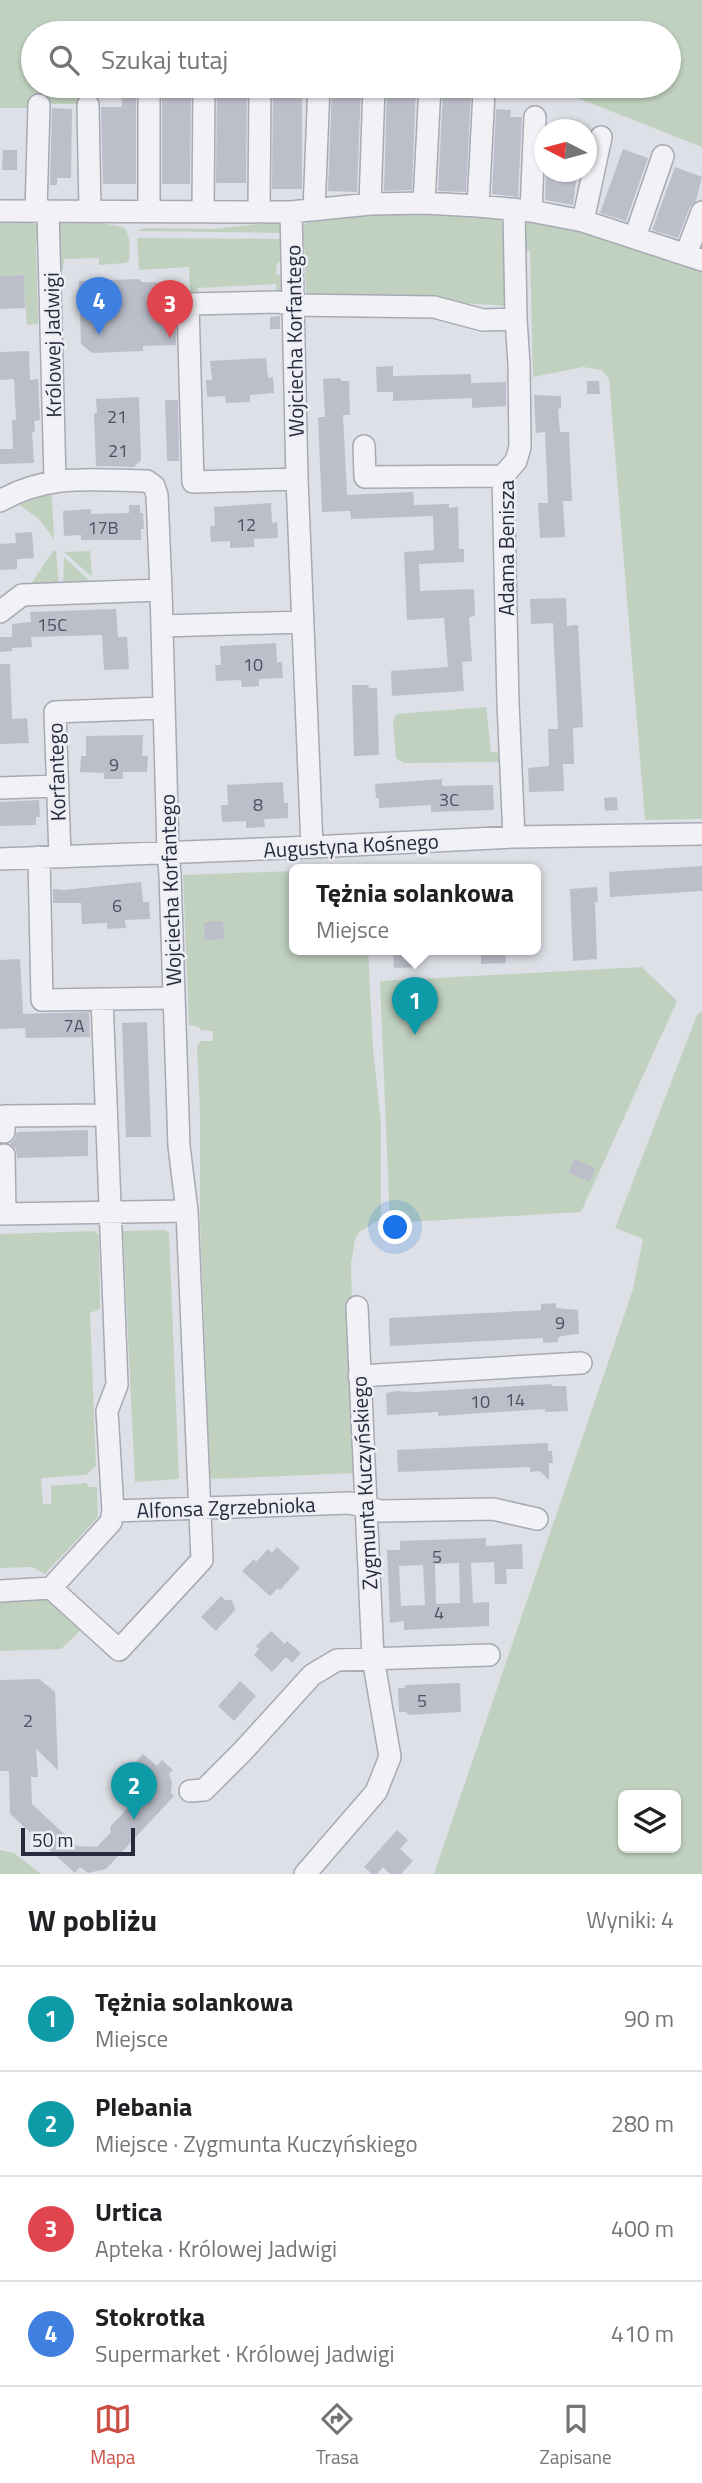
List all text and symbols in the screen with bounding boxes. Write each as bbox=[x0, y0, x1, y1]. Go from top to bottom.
search box bbox=[21, 21, 681, 98]
text: Szukaj tutaj bbox=[101, 40, 228, 79]
icon: search bbox=[45, 41, 83, 79]
north arrow bbox=[534, 119, 597, 182]
street label: Wojciecha Korfantego bbox=[276, 245, 312, 437]
street label: Królowej Jadwigi bbox=[35, 272, 69, 418]
pin: 4 bbox=[76, 277, 122, 335]
pin: 3 bbox=[147, 280, 193, 338]
house number: 21 bbox=[107, 403, 127, 430]
house number: 21 bbox=[108, 437, 128, 464]
street label: Adama Benisza bbox=[490, 480, 522, 616]
house number: 12 bbox=[236, 511, 256, 538]
house number: 17B bbox=[87, 514, 119, 541]
house number: 15C bbox=[37, 611, 67, 638]
house number: 10 bbox=[243, 651, 263, 678]
street label: Korfantego bbox=[38, 722, 74, 822]
house number: 9 bbox=[109, 751, 119, 778]
house number: 3C bbox=[439, 786, 459, 813]
house number: 8 bbox=[253, 791, 263, 818]
street label: Wojciecha Korfantego bbox=[151, 793, 189, 987]
street label: Augustyna Kośnego bbox=[263, 824, 439, 866]
popup bbox=[289, 864, 541, 955]
text: Tężnia solankowa bbox=[316, 873, 514, 912]
house number: 6 bbox=[112, 892, 122, 919]
text: Miejsce bbox=[316, 912, 389, 947]
pin: 1 bbox=[392, 977, 438, 1035]
house number: 7A bbox=[64, 1012, 85, 1039]
your location bbox=[378, 1210, 412, 1244]
house number: 9 bbox=[555, 1309, 565, 1336]
street label: Zygmunta Kuczyńskiego bbox=[342, 1375, 386, 1591]
house number: 14 bbox=[505, 1386, 525, 1413]
house number: 10 bbox=[470, 1388, 490, 1415]
street label: Alfonsa Zgrzebnioka bbox=[136, 1488, 316, 1526]
house number: 5 bbox=[432, 1543, 442, 1570]
house number: 4 bbox=[434, 1599, 444, 1626]
house number: 5 bbox=[417, 1687, 427, 1714]
house number: 2 bbox=[23, 1707, 33, 1734]
pin: 2 bbox=[111, 1762, 157, 1820]
map controls bbox=[618, 1790, 681, 1853]
button: layers bbox=[618, 1790, 681, 1853]
scale bar bbox=[21, 1825, 135, 1857]
text: 50 m bbox=[32, 1825, 73, 1854]
text: W pobliżu bbox=[28, 1897, 157, 1943]
text: Wyniki: 4 bbox=[586, 1902, 674, 1937]
text: Tężnia solankowa bbox=[95, 1982, 293, 2021]
text: 1 bbox=[45, 2001, 57, 2036]
text: 90 m bbox=[624, 2001, 674, 2036]
text: Miejsce bbox=[95, 2021, 168, 2056]
text: Plebania bbox=[95, 2087, 192, 2126]
text: 2 bbox=[45, 2106, 57, 2141]
text: 280 m bbox=[611, 2106, 674, 2141]
text: Miejsce · Zygmunta Kuczyńskiego bbox=[95, 2126, 418, 2161]
text: Urtica bbox=[95, 2192, 163, 2231]
text: 3 bbox=[45, 2211, 57, 2246]
text: 400 m bbox=[611, 2211, 674, 2246]
text: Apteka · Królowej Jadwigi bbox=[95, 2231, 337, 2266]
text: Stokrotka bbox=[95, 2297, 205, 2336]
text: 4 bbox=[45, 2316, 57, 2351]
text: 410 m bbox=[611, 2316, 674, 2351]
text: Supermarket · Królowej Jadwigi bbox=[95, 2336, 395, 2371]
tab: Mapa bbox=[90, 2400, 135, 2471]
tab: Trasa bbox=[316, 2400, 359, 2471]
tab: Zapisane bbox=[540, 2400, 612, 2471]

